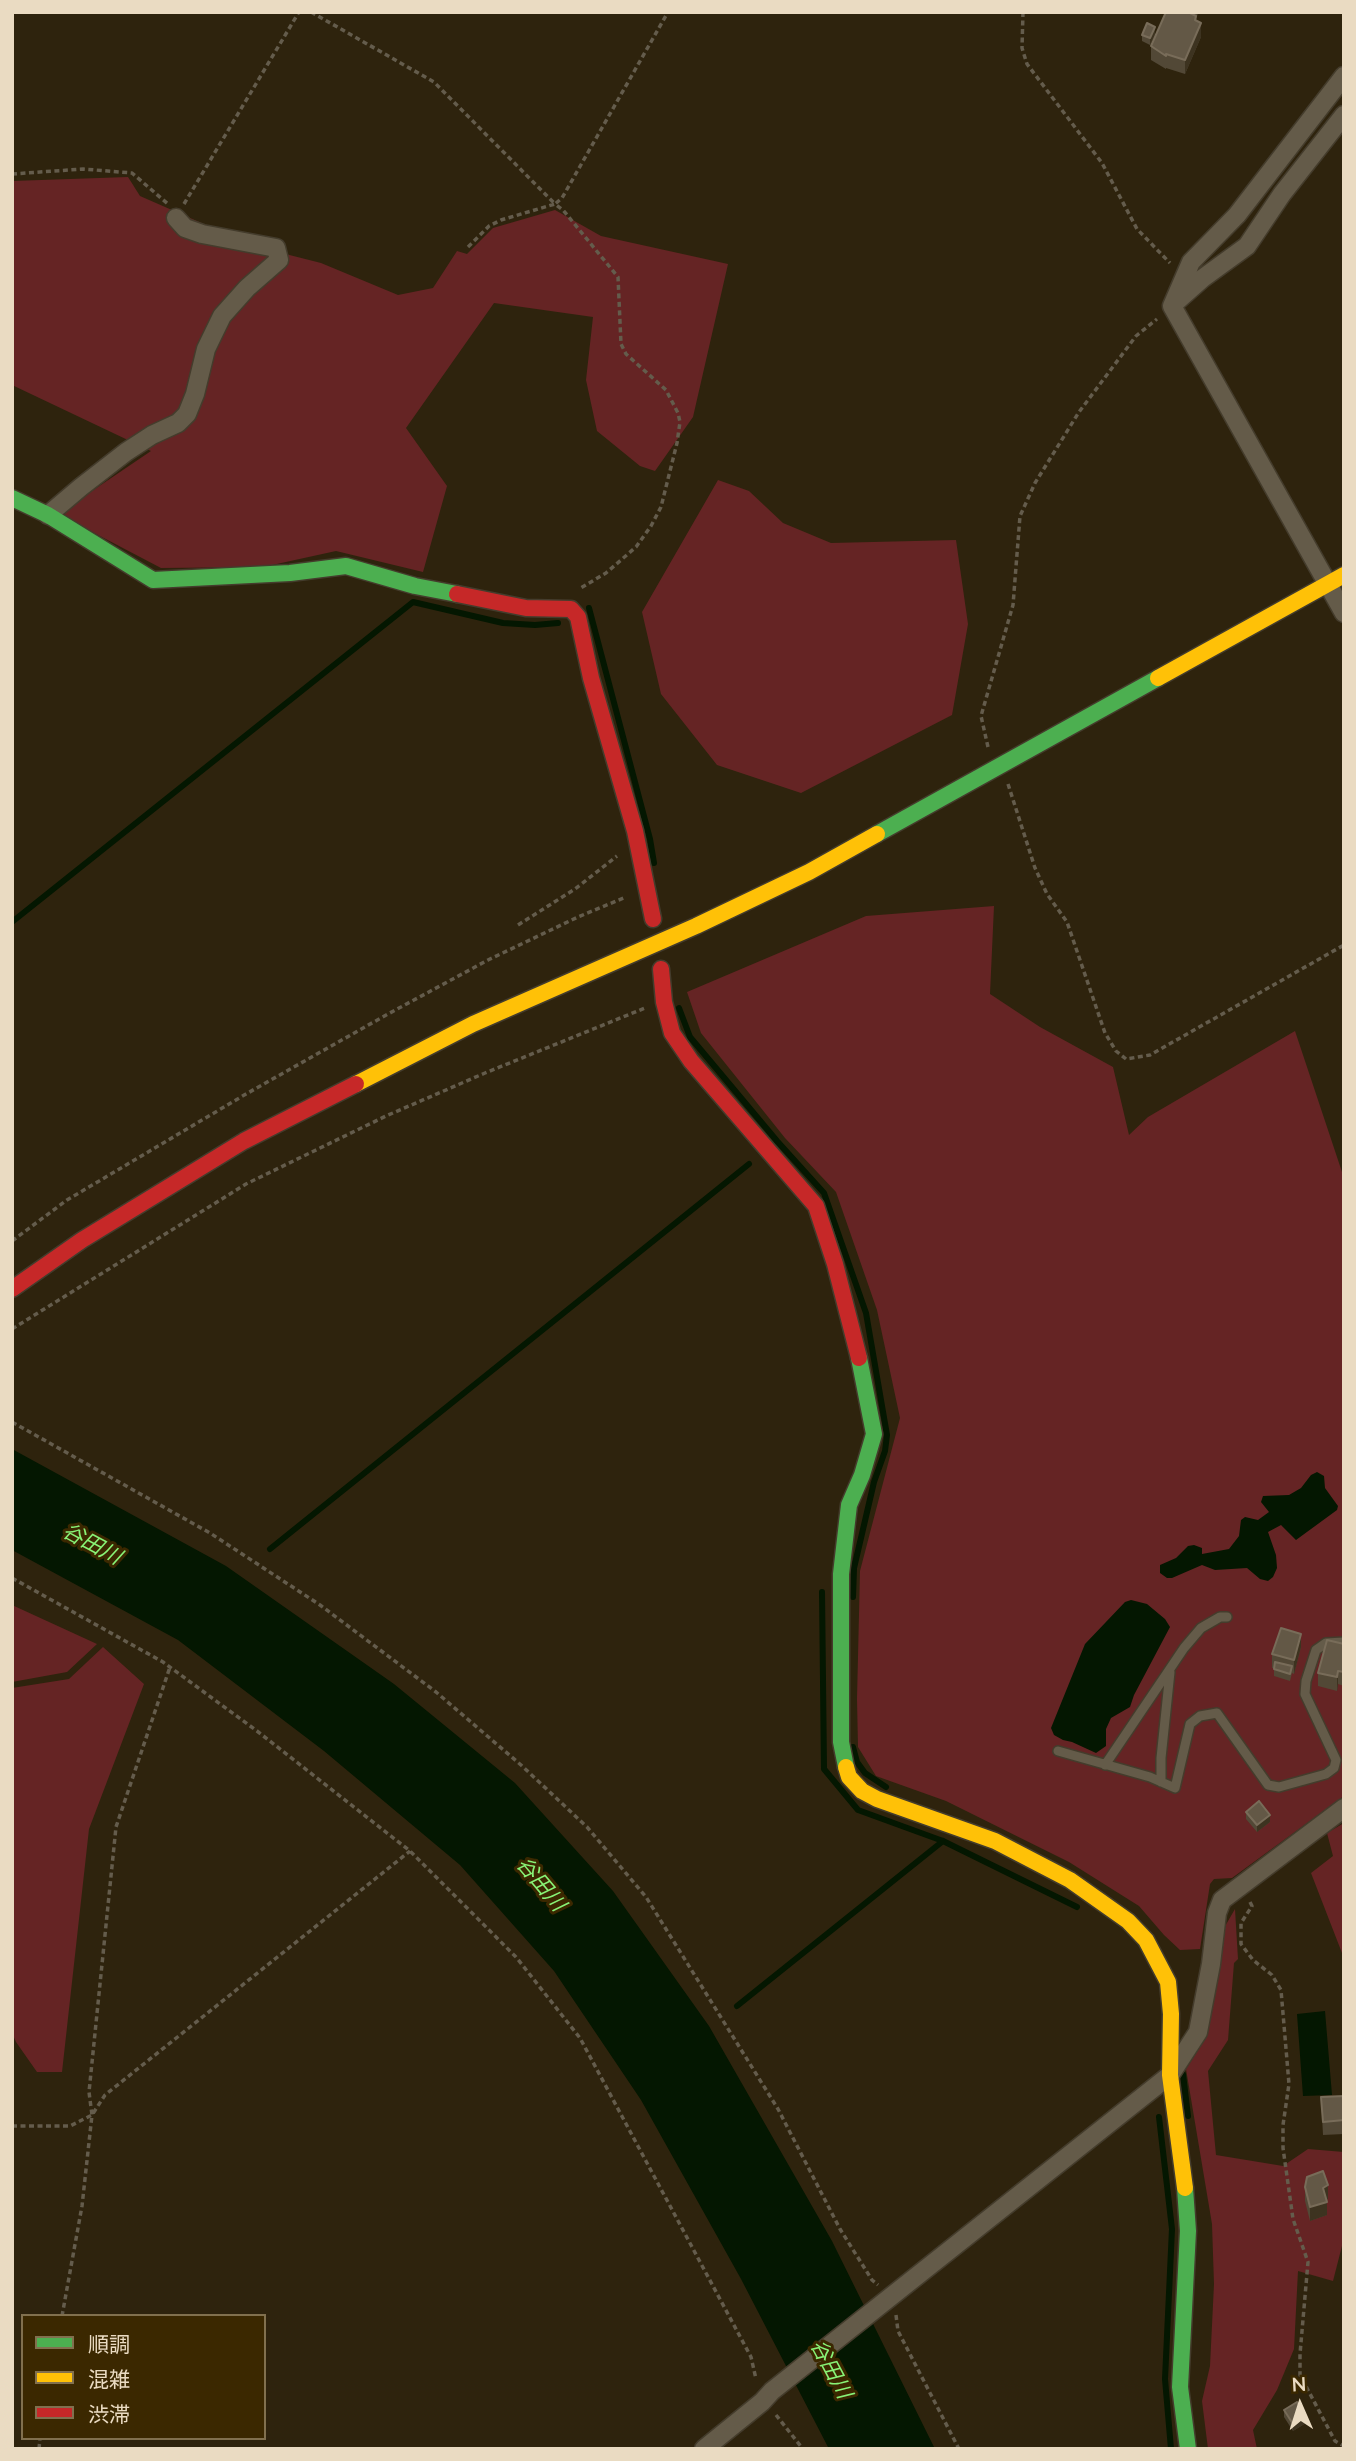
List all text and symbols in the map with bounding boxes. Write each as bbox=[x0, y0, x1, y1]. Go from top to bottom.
water label: 谷田川 bbox=[58, 1518, 126, 1570]
water label: 谷田川 bbox=[511, 1852, 571, 1916]
legend bbox=[21, 2314, 266, 2440]
text: 順調 bbox=[88, 2331, 130, 2356]
water label: 谷田川 bbox=[805, 2335, 857, 2403]
text: 混雑 bbox=[88, 2366, 130, 2391]
north arrow bbox=[1265, 2370, 1335, 2440]
text: N bbox=[1291, 2372, 1307, 2395]
text: 渋滞 bbox=[88, 2401, 130, 2426]

